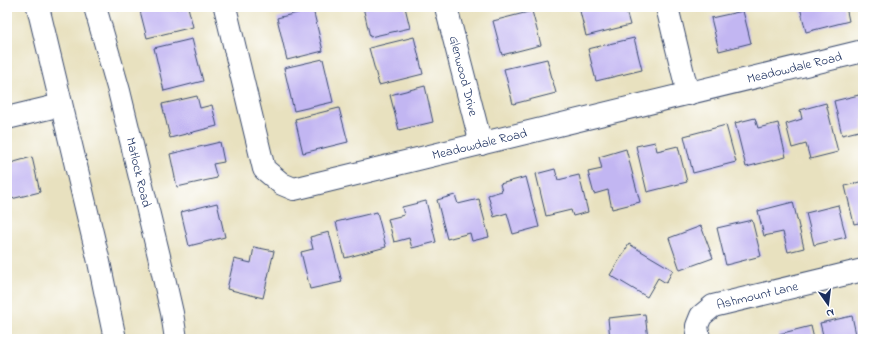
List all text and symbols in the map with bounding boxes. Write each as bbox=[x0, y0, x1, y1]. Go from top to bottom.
street label: Glenwood Drive bbox=[444, 34, 483, 118]
street label: Meadowdale Road bbox=[745, 47, 845, 88]
street label: Meadowdale Road bbox=[430, 123, 530, 165]
street label: Matlock Road bbox=[121, 135, 157, 210]
street label: Ashmount Lane bbox=[715, 276, 800, 314]
north arrow bbox=[808, 284, 848, 324]
text: N bbox=[825, 304, 836, 321]

